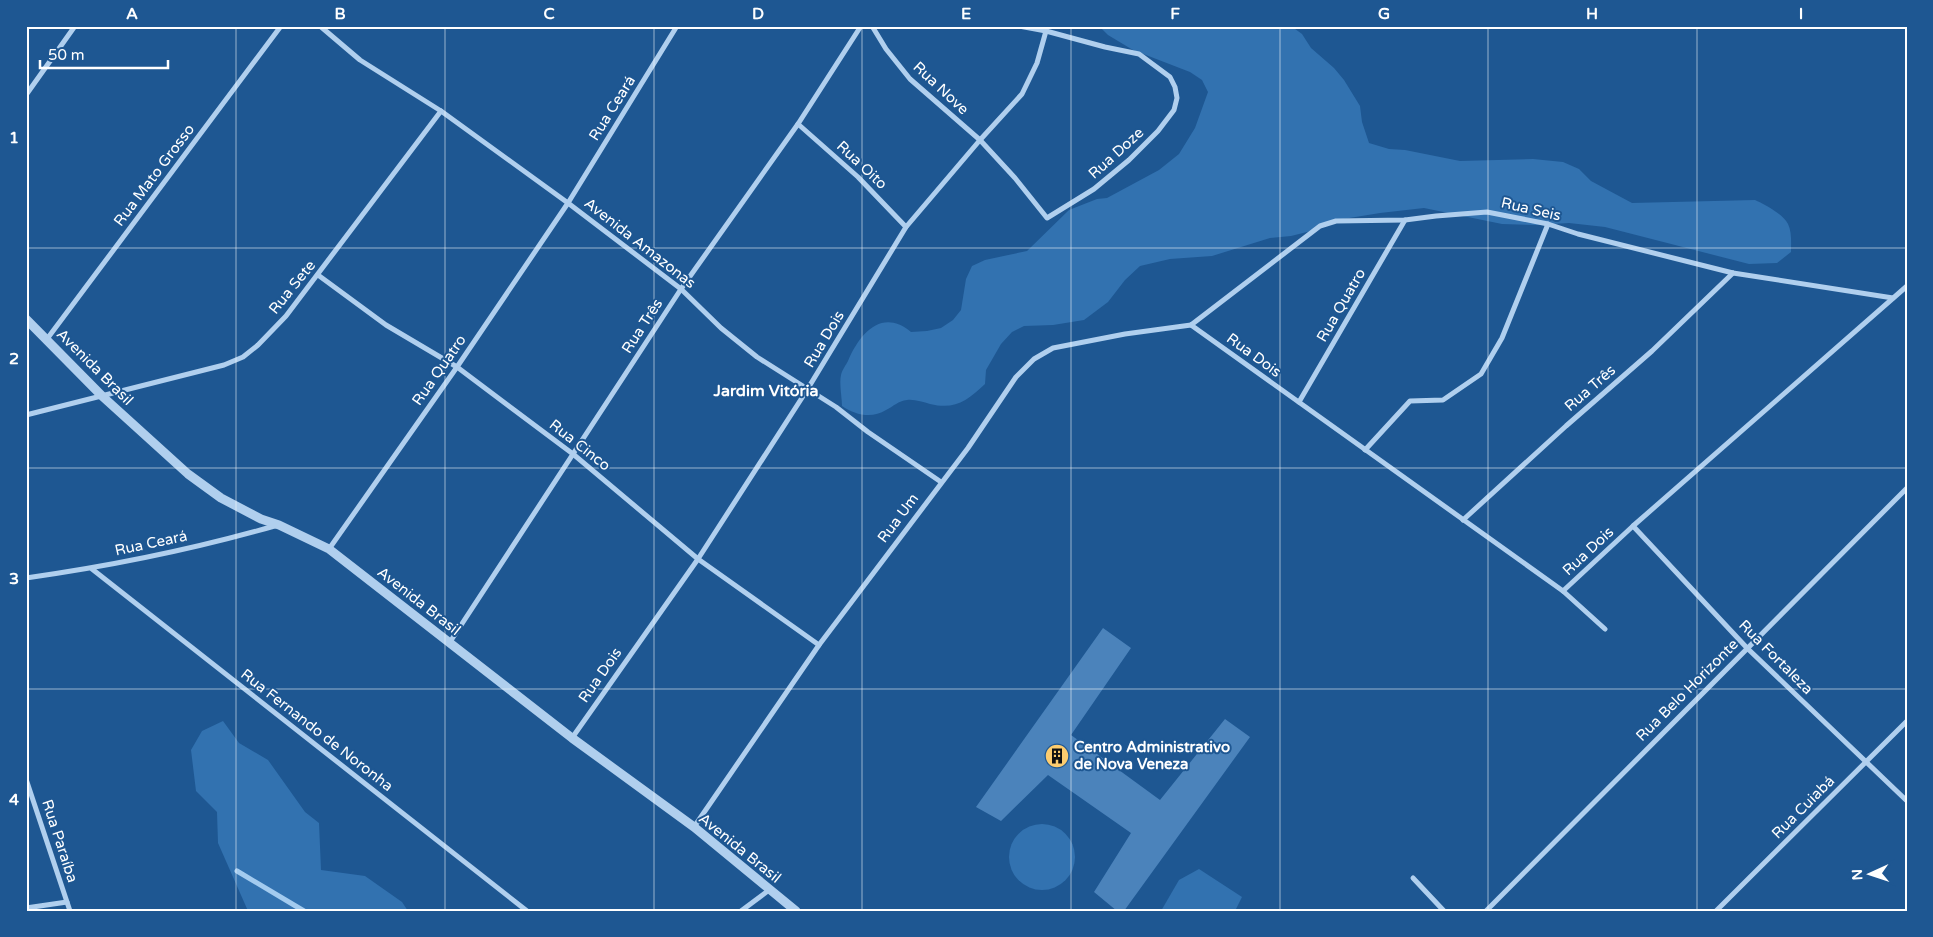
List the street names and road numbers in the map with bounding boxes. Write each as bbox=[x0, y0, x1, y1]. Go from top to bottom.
street label: Rua Nove bbox=[910, 58, 972, 118]
street label: Rua Ceará bbox=[585, 72, 639, 144]
street label: Rua Mato Grosso bbox=[110, 120, 198, 230]
street label: Rua Doze bbox=[1085, 123, 1147, 183]
street label: Rua Oito bbox=[833, 137, 891, 193]
street label: Rua Seis bbox=[1499, 193, 1563, 225]
street label: Avenida Amazonas bbox=[581, 194, 699, 292]
street label: Rua Sete bbox=[265, 256, 319, 318]
street label: Rua Quatro bbox=[1313, 265, 1369, 345]
street label: Rua Três bbox=[618, 295, 666, 357]
street label: Rua Dois bbox=[800, 307, 848, 371]
street label: Avenida Brasil bbox=[53, 325, 137, 409]
street label: Rua Dois bbox=[1223, 329, 1285, 381]
street label: Rua Quatro bbox=[408, 331, 470, 409]
street label: Rua Três bbox=[1561, 361, 1619, 415]
street label: Rua Cinco bbox=[546, 416, 614, 474]
street label: Rua Um bbox=[874, 490, 922, 546]
street label: Rua Dois bbox=[1559, 523, 1617, 579]
street label: Rua Ceará bbox=[113, 527, 189, 559]
street label: Avenida Brasil bbox=[374, 563, 464, 639]
street label: Rua Fortaleza bbox=[1735, 616, 1817, 698]
street label: Rua Belo Horizonte bbox=[1632, 635, 1742, 745]
street label: Rua Dois bbox=[575, 644, 625, 706]
street label: Rua Fernando de Noronha bbox=[237, 665, 397, 795]
street label: Rua Cuiabá bbox=[1768, 772, 1838, 842]
street label: Rua Paraíba bbox=[38, 797, 82, 885]
street label: Avenida Brasil bbox=[695, 809, 785, 887]

